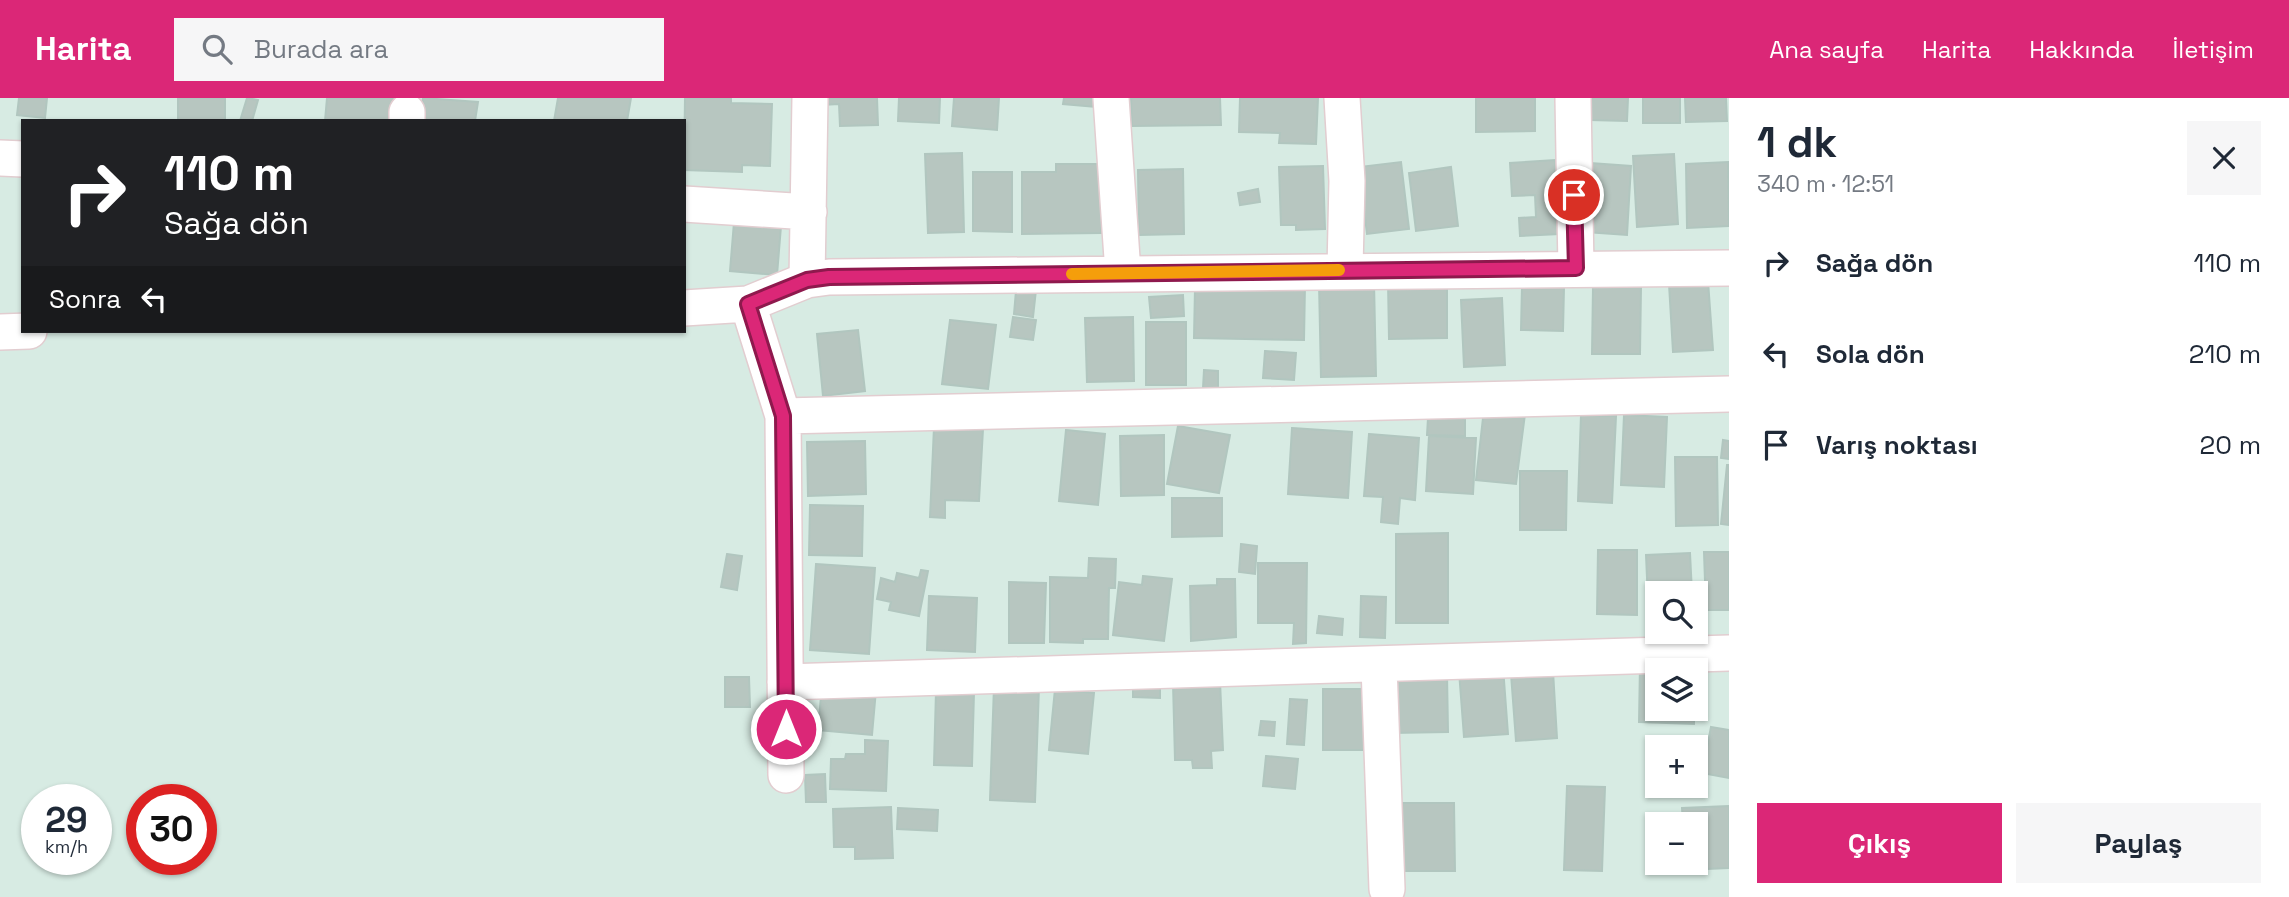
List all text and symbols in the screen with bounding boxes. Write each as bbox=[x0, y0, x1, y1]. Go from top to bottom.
search box bbox=[174, 18, 664, 81]
text: Harita bbox=[35, 28, 132, 70]
icon: search bbox=[198, 30, 236, 68]
text: Burada ara bbox=[254, 32, 388, 66]
text: Ana sayfa bbox=[1769, 34, 1884, 65]
text: Harita bbox=[1922, 34, 1991, 65]
text: Hakkında bbox=[2029, 34, 2134, 65]
text: İletişim bbox=[2172, 34, 2254, 65]
text: 1 dk bbox=[1757, 116, 1837, 169]
button: close bbox=[2187, 121, 2261, 195]
text: 110 m bbox=[164, 142, 294, 204]
icon: right bbox=[49, 147, 140, 238]
pin bbox=[1544, 165, 1604, 225]
text: 340 m · 12:51 bbox=[1757, 169, 1894, 199]
icon: arrive bbox=[1555, 176, 1593, 214]
text: Sağa dön bbox=[164, 203, 309, 243]
icon: right bbox=[1757, 244, 1795, 282]
text: Sağa dön bbox=[1816, 246, 1933, 280]
text: 110 m bbox=[2194, 246, 2261, 280]
icon: left bbox=[135, 280, 173, 318]
text: Sonra bbox=[49, 282, 121, 316]
icon: left bbox=[1757, 335, 1795, 373]
text: Sola dön bbox=[1816, 337, 1925, 371]
text: 210 m bbox=[2189, 337, 2261, 371]
icon: arrive bbox=[1757, 426, 1795, 464]
text: Varış noktası bbox=[1816, 428, 1978, 462]
text: 20 m bbox=[2200, 428, 2261, 462]
map controls bbox=[1645, 581, 1708, 875]
button: search bbox=[1645, 581, 1708, 644]
button: layers bbox=[1645, 658, 1708, 721]
position arrow bbox=[749, 692, 823, 766]
button: + bbox=[1645, 735, 1708, 798]
speed limit sign: 30 bbox=[126, 784, 217, 875]
text: 29 bbox=[45, 798, 88, 842]
button: Çıkış bbox=[1757, 803, 2002, 883]
button: Paylaş bbox=[2016, 803, 2261, 883]
button: − bbox=[1645, 812, 1708, 875]
text: km/h bbox=[45, 835, 88, 858]

